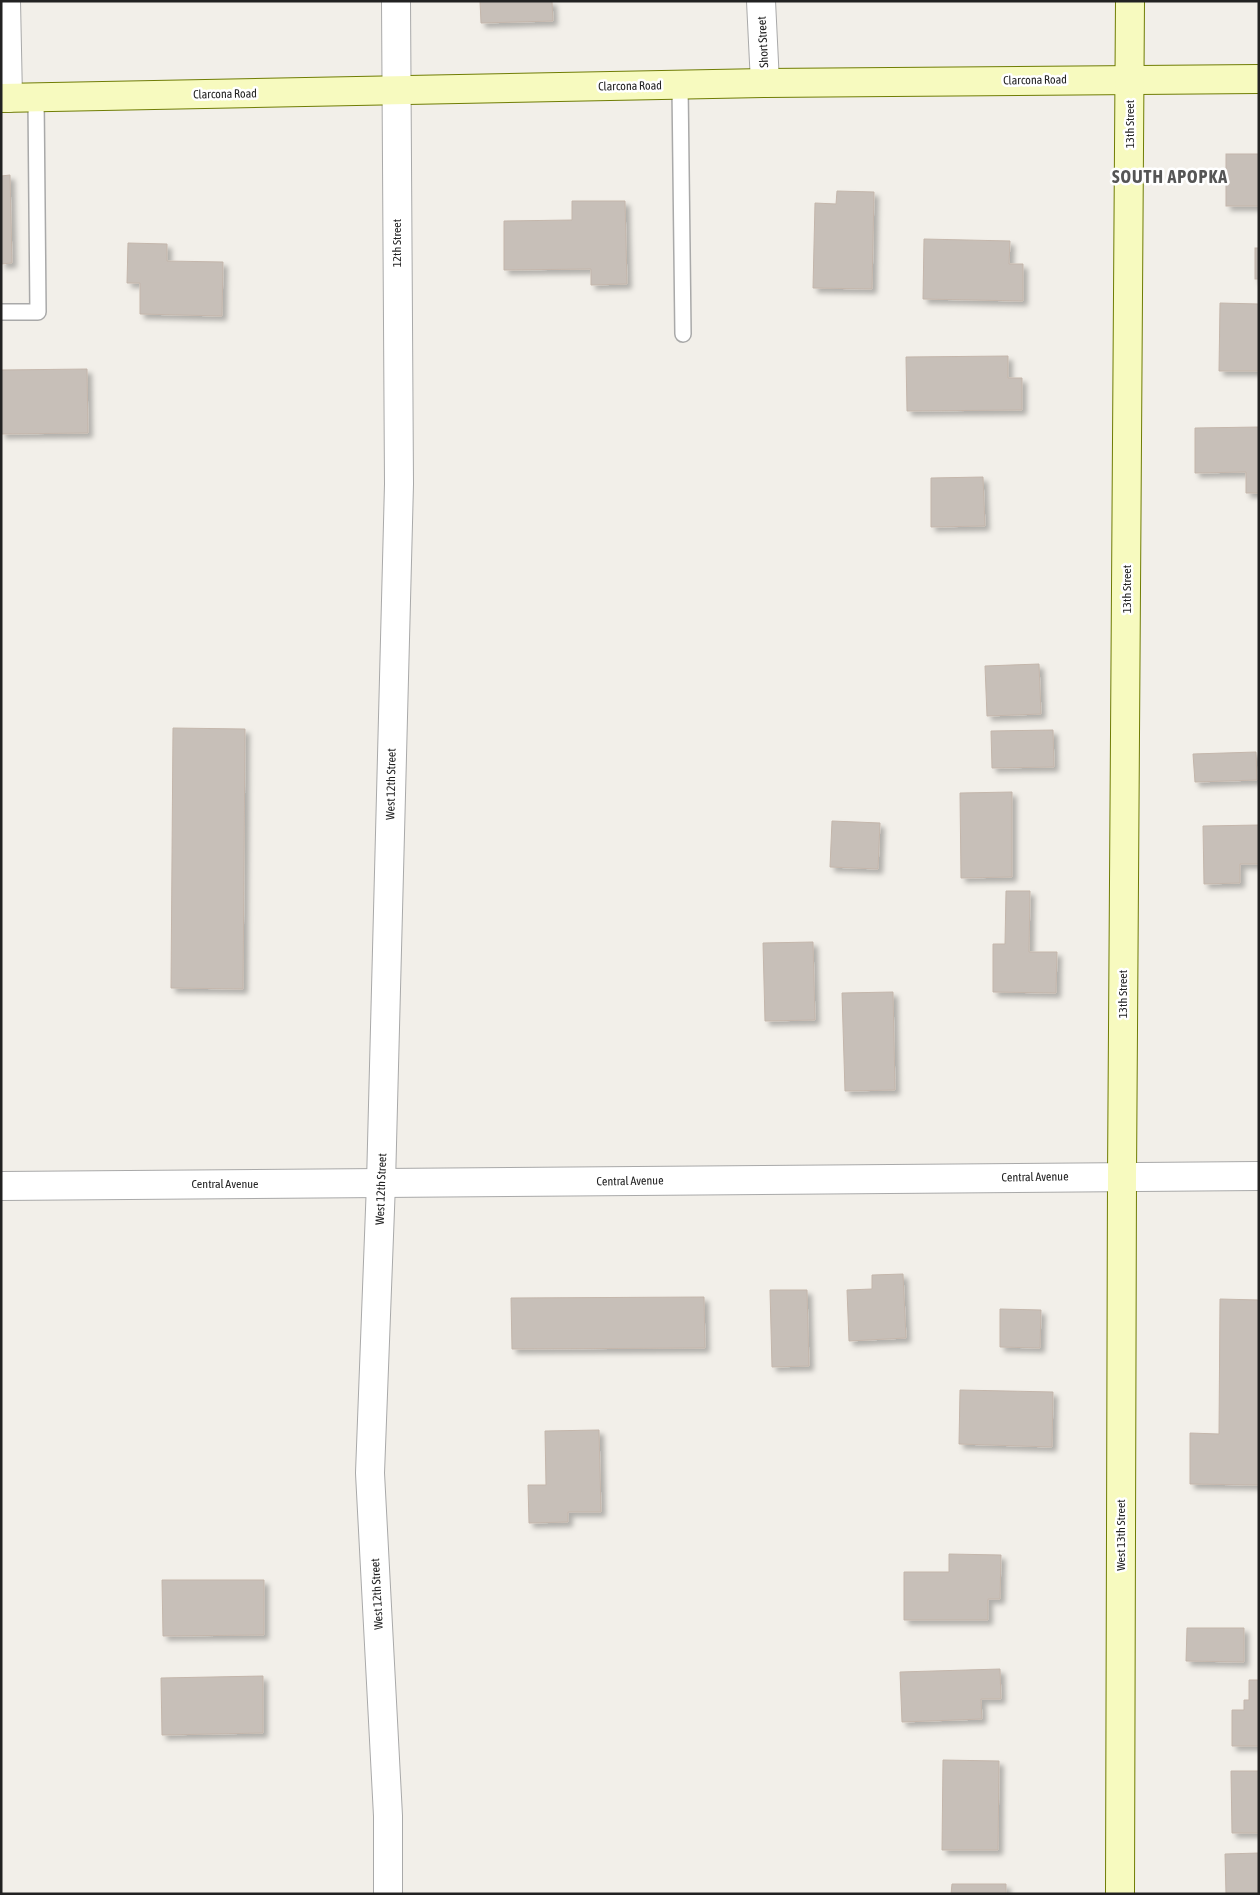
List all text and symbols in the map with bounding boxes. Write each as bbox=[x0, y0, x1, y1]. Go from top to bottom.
street label: Short Street bbox=[755, 15, 771, 68]
street label: Clarcona Road bbox=[1003, 72, 1067, 88]
street label: Clarcona Road bbox=[598, 78, 662, 94]
street label: Clarcona Road bbox=[193, 86, 257, 102]
street label: 13th Street bbox=[1123, 99, 1137, 148]
district label: SOUTH APOPKA bbox=[1112, 166, 1228, 187]
street label: 12th Street bbox=[390, 218, 404, 267]
street label: 13th Street bbox=[1120, 564, 1134, 613]
street label: West 12th Street bbox=[383, 748, 399, 820]
street label: 13th Street bbox=[1116, 969, 1130, 1018]
street label: West 12th Street bbox=[373, 1152, 389, 1225]
street label: Central Avenue bbox=[1001, 1169, 1069, 1185]
street label: Central Avenue bbox=[596, 1173, 664, 1189]
street label: Central Avenue bbox=[191, 1177, 259, 1191]
street label: West 13th Street bbox=[1114, 1499, 1128, 1571]
street label: West 12th Street bbox=[368, 1557, 386, 1630]

